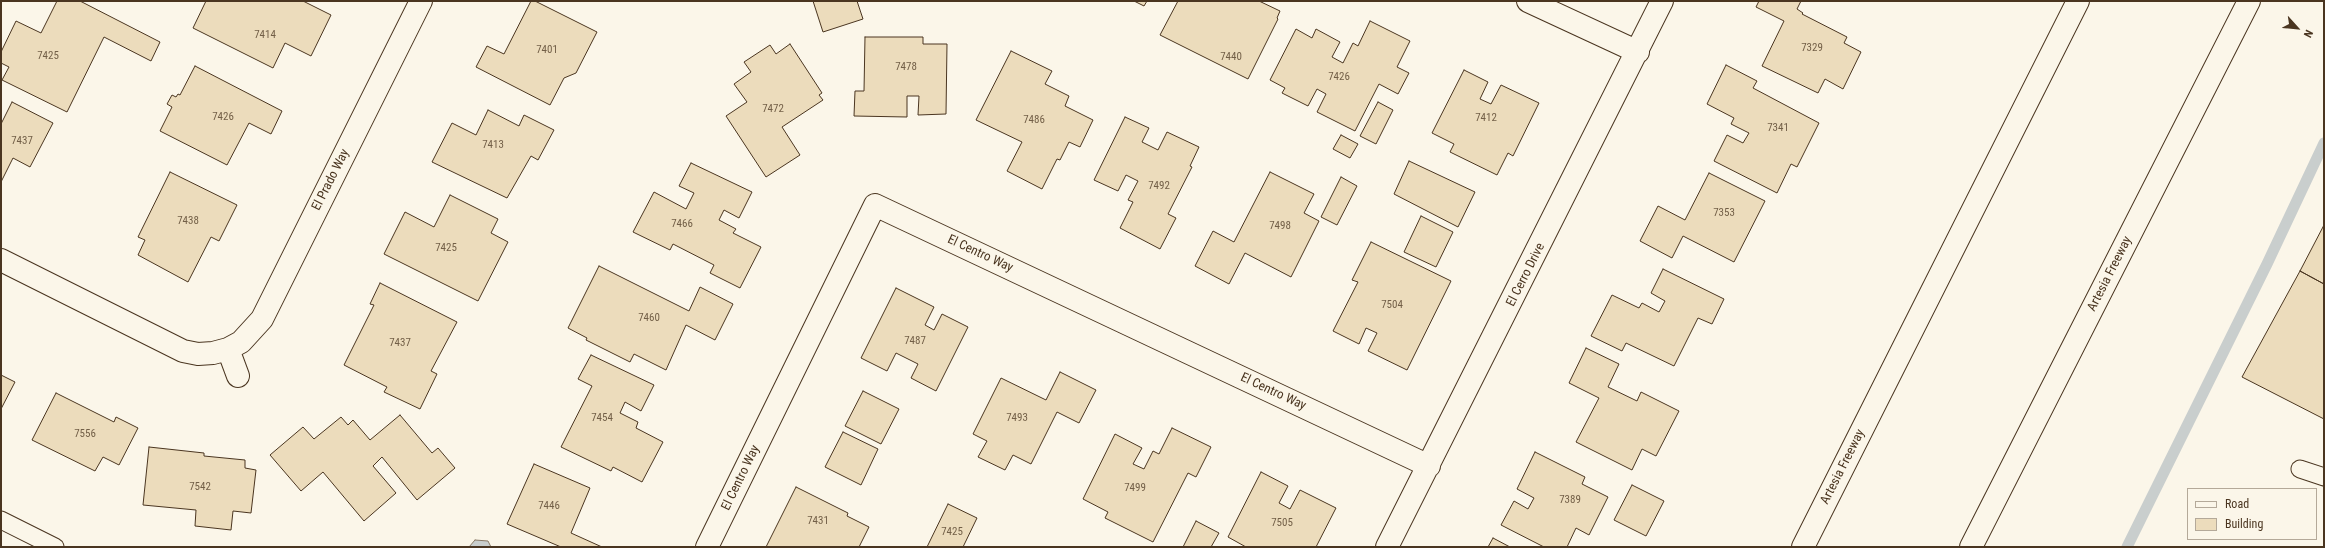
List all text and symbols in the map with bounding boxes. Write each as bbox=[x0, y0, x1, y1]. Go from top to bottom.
north arrow bbox=[2277, 8, 2317, 48]
house number: 7414 bbox=[254, 28, 276, 42]
text: N bbox=[2301, 28, 2315, 40]
house number: 7329 bbox=[1801, 41, 1823, 55]
house number: 7401 bbox=[536, 43, 558, 57]
house number: 7425 bbox=[37, 49, 59, 63]
house number: 7440 bbox=[1220, 50, 1242, 64]
house number: 7478 bbox=[895, 60, 917, 74]
house number: 7426 bbox=[1328, 70, 1350, 84]
house number: 7472 bbox=[762, 102, 784, 116]
house number: 7426 bbox=[212, 110, 234, 124]
house number: 7412 bbox=[1475, 111, 1497, 125]
house number: 7486 bbox=[1023, 113, 1045, 127]
house number: 7341 bbox=[1767, 121, 1789, 135]
house number: 7437 bbox=[11, 134, 33, 148]
house number: 7413 bbox=[482, 138, 504, 152]
street label: El Prado Way bbox=[309, 147, 353, 213]
house number: 7492 bbox=[1148, 179, 1170, 193]
house number: 7353 bbox=[1713, 206, 1735, 220]
house number: 7438 bbox=[177, 214, 199, 228]
house number: 7466 bbox=[671, 217, 693, 231]
house number: 7498 bbox=[1269, 219, 1291, 233]
street label: El Centro Way bbox=[945, 232, 1015, 276]
street label: Artesia Freeway bbox=[2084, 234, 2136, 314]
house number: 7425 bbox=[435, 241, 457, 255]
street label: El Cerro Drive bbox=[1503, 241, 1549, 309]
house number: 7504 bbox=[1381, 298, 1403, 312]
house number: 7460 bbox=[638, 311, 660, 325]
house number: 7487 bbox=[904, 334, 926, 348]
house number: 7437 bbox=[389, 336, 411, 350]
street label: El Centro Way bbox=[1238, 370, 1308, 414]
house number: 7454 bbox=[591, 411, 613, 425]
house number: 7493 bbox=[1006, 411, 1028, 425]
house number: 7556 bbox=[74, 427, 96, 441]
street label: Artesia Freeway bbox=[1817, 427, 1869, 507]
street label: El Centro Way bbox=[719, 443, 763, 513]
house number: 7542 bbox=[189, 480, 211, 494]
house number: 7499 bbox=[1124, 481, 1146, 495]
legend bbox=[2187, 488, 2317, 540]
house number: 7389 bbox=[1559, 493, 1581, 507]
text: Road bbox=[2225, 497, 2249, 511]
house number: 7446 bbox=[538, 499, 560, 513]
house number: 7431 bbox=[807, 514, 829, 528]
house number: 7505 bbox=[1271, 516, 1293, 530]
text: Building bbox=[2225, 517, 2263, 531]
house number: 7425 bbox=[941, 525, 963, 539]

